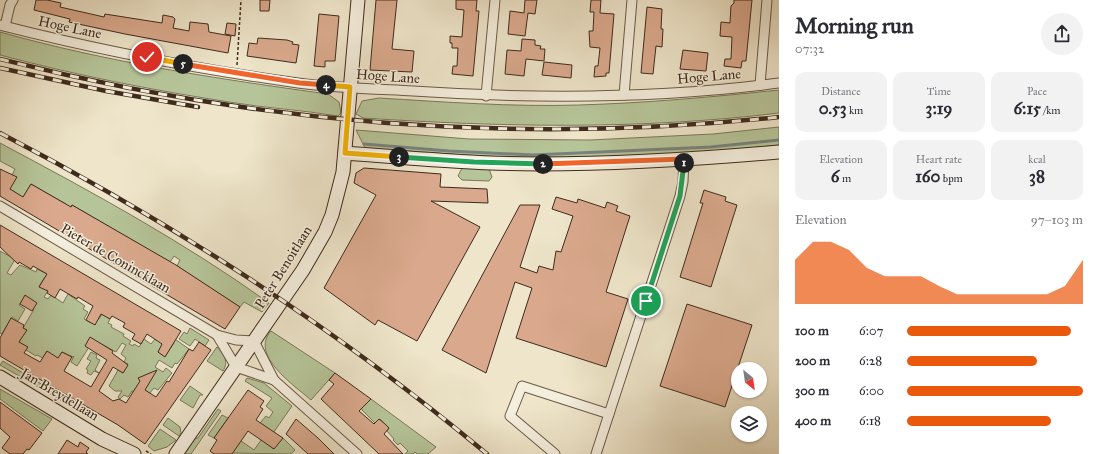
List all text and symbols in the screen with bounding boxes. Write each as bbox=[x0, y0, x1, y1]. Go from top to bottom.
text: Morning run bbox=[795, 12, 914, 39]
street label: Hoge Lane bbox=[37, 13, 103, 43]
button: share bbox=[1041, 13, 1083, 55]
pin bbox=[130, 40, 164, 74]
text: 07:32 bbox=[795, 41, 824, 57]
icon: check bbox=[136, 46, 158, 68]
pin: 5 bbox=[173, 54, 193, 74]
text: 5 bbox=[180, 57, 186, 70]
street label: Hoge Lane bbox=[676, 65, 742, 88]
street label: Hoge Lane bbox=[355, 66, 421, 87]
pin: 4 bbox=[316, 75, 336, 95]
text: 4 bbox=[323, 78, 329, 91]
text: Distance bbox=[821, 85, 861, 98]
text: Time bbox=[927, 85, 951, 98]
text: Pace bbox=[1027, 85, 1047, 98]
text: 0.53 bbox=[819, 98, 847, 119]
text: 3:19 bbox=[926, 98, 952, 119]
text: 6:15 bbox=[1013, 98, 1041, 119]
text: km bbox=[847, 104, 863, 117]
text: /km bbox=[1041, 104, 1061, 117]
pin: 3 bbox=[389, 147, 409, 167]
text: 3 bbox=[397, 150, 401, 163]
pin: 1 bbox=[674, 153, 694, 173]
text: Elevation bbox=[819, 153, 863, 166]
text: Heart rate bbox=[916, 153, 962, 166]
text: kcal bbox=[1028, 153, 1046, 166]
pin: 2 bbox=[533, 154, 553, 174]
text: 1 bbox=[682, 156, 686, 169]
text: 2 bbox=[540, 157, 546, 170]
text: 6 bbox=[831, 166, 840, 187]
text: 160 bbox=[915, 166, 940, 187]
text: 38 bbox=[1029, 166, 1045, 187]
text: m bbox=[840, 172, 851, 185]
text: bpm bbox=[940, 172, 963, 185]
text: Elevation bbox=[795, 212, 847, 228]
text: 97–103 m bbox=[1031, 212, 1083, 228]
street label: Pieter de Conincklaan bbox=[58, 220, 174, 297]
street label: Peter Benoitlaan bbox=[251, 222, 316, 312]
pin bbox=[629, 284, 663, 318]
icon: arrive bbox=[635, 290, 657, 312]
text: 100 m bbox=[795, 323, 829, 339]
text: 6:07 bbox=[859, 323, 883, 339]
text: 200 m bbox=[795, 353, 830, 369]
text: 6:28 bbox=[859, 353, 882, 369]
north arrow bbox=[731, 362, 767, 398]
map controls bbox=[731, 362, 767, 442]
street label: Jan Breydellaan bbox=[15, 363, 102, 426]
text: 300 m bbox=[795, 383, 829, 399]
text: 6:00 bbox=[859, 383, 884, 399]
button: layers bbox=[731, 406, 767, 442]
text: 400 m bbox=[795, 413, 831, 429]
text: 6:18 bbox=[859, 413, 881, 429]

